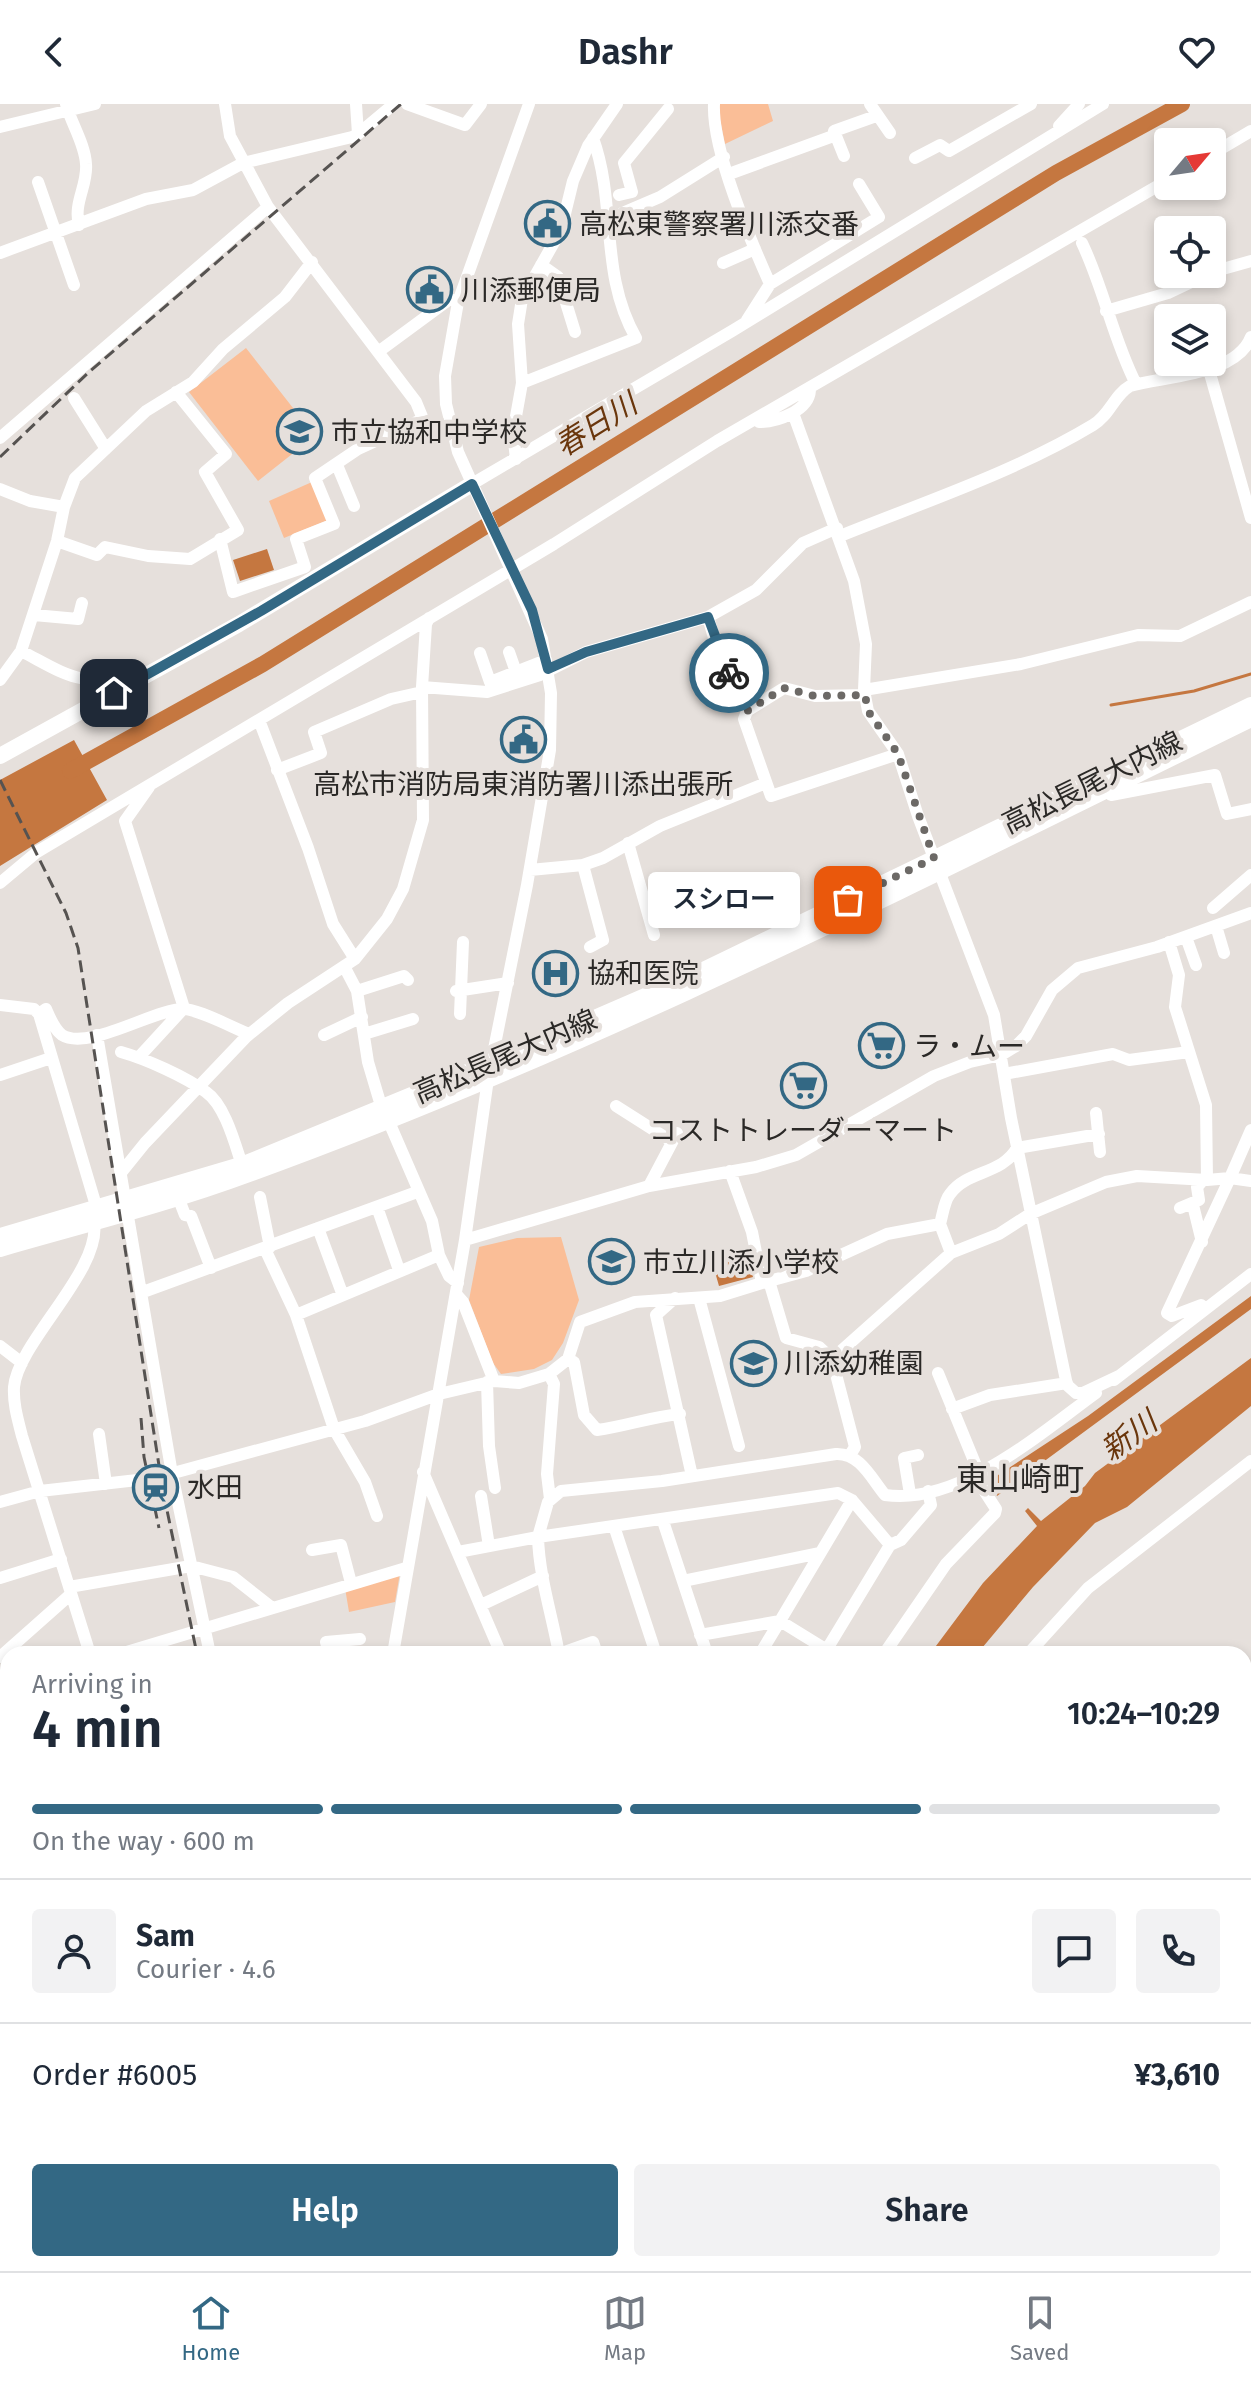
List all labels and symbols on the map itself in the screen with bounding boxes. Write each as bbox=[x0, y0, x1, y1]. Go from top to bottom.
north arrow bbox=[1154, 128, 1226, 200]
public building icon: 高松東警察署川添交番 bbox=[524, 200, 572, 248]
place label: 高松東警察署川添交番 bbox=[579, 208, 859, 241]
public building icon: 川添郵便局 bbox=[406, 266, 454, 314]
place label: 川添郵便局 bbox=[461, 274, 601, 307]
water label: 春日川 bbox=[548, 384, 646, 464]
school or university icon: 市立協和中学校 bbox=[276, 408, 324, 456]
place label: 市立協和中学校 bbox=[331, 416, 527, 449]
courier bbox=[689, 633, 769, 713]
pin bbox=[80, 659, 148, 727]
public building icon: 高松市消防局東消防署川添出張所 bbox=[499, 716, 547, 764]
street label: 高松長尾大内線 bbox=[997, 725, 1188, 840]
place label: 高松市消防局東消防署川添出張所 bbox=[313, 768, 733, 801]
pin bbox=[814, 866, 882, 934]
callout: スシロー bbox=[648, 872, 800, 928]
hospital icon: 協和医院 bbox=[532, 949, 580, 997]
place label: 協和医院 bbox=[587, 957, 699, 990]
street label: 高松長尾大内線 bbox=[409, 1003, 602, 1110]
supermarket icon: ラ・ムー bbox=[858, 1022, 906, 1070]
place label: ラ・ムー bbox=[913, 1030, 1025, 1063]
supermarket icon: コストトレーダーマート bbox=[779, 1062, 827, 1110]
place label: コストトレーダーマート bbox=[649, 1114, 957, 1147]
school or university icon: 市立川添小学校 bbox=[588, 1238, 636, 1286]
place label: 市立川添小学校 bbox=[643, 1246, 839, 1279]
school or university icon: 川添幼稚園 bbox=[729, 1339, 777, 1387]
place label: 川添幼稚園 bbox=[784, 1347, 924, 1380]
water label: 新川 bbox=[1094, 1402, 1166, 1468]
district label: 東山崎町 bbox=[956, 1460, 1084, 1498]
station icon: 水田 bbox=[132, 1463, 180, 1511]
place label: 水田 bbox=[187, 1471, 243, 1504]

